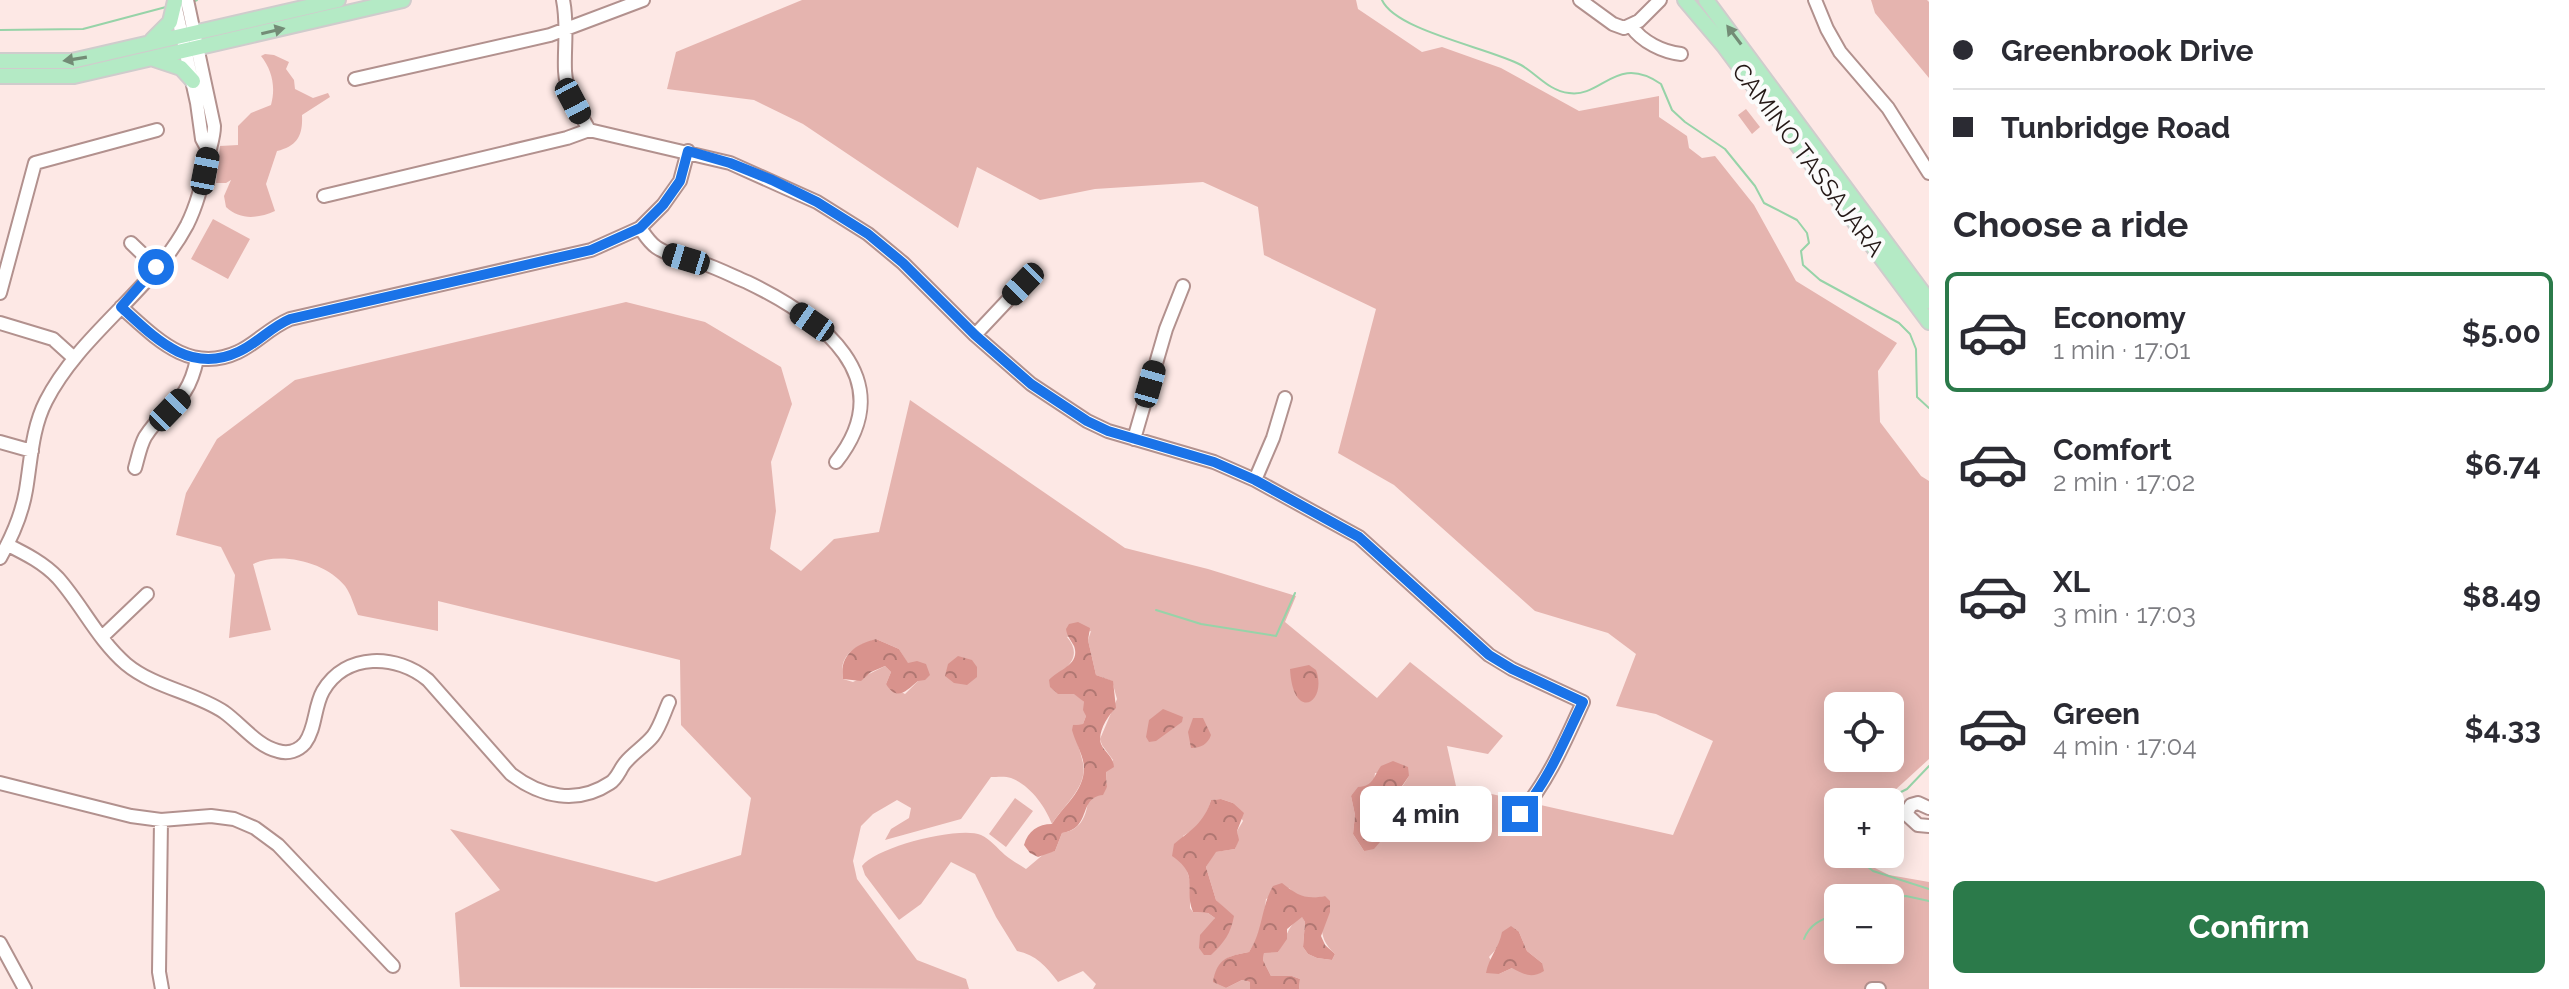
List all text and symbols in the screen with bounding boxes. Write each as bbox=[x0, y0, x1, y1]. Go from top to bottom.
one-way arrow bbox=[261, 24, 286, 36]
one-way arrow bbox=[1726, 25, 1742, 46]
text: Greenbrook Drive bbox=[2001, 33, 2254, 68]
one-way arrow bbox=[62, 53, 87, 66]
street label: CAMINO TASSAJARA bbox=[1726, 57, 1891, 262]
car bbox=[551, 74, 595, 128]
text: Tunbridge Road bbox=[2001, 110, 2230, 145]
car bbox=[189, 145, 221, 197]
text: Choose a ride bbox=[1953, 203, 2188, 245]
car bbox=[660, 241, 712, 277]
route start bbox=[138, 249, 174, 285]
car bbox=[998, 258, 1048, 310]
icon: car bbox=[1957, 296, 2029, 368]
car bbox=[785, 298, 839, 346]
text: Economy bbox=[2053, 300, 2186, 335]
text: $5.00 bbox=[2462, 315, 2541, 350]
text: 1 min · 17:01 bbox=[2053, 335, 2190, 365]
car bbox=[1132, 358, 1168, 410]
car bbox=[145, 384, 195, 436]
icon: car bbox=[1957, 428, 2029, 500]
text: Comfort bbox=[2053, 432, 2172, 467]
text: $6.74 bbox=[2465, 447, 2541, 482]
text: 2 min · 17:02 bbox=[2053, 467, 2195, 497]
icon: car bbox=[1957, 560, 2029, 632]
text: XL bbox=[2053, 564, 2090, 599]
text: $8.49 bbox=[2462, 579, 2541, 614]
text: 3 min · 17:03 bbox=[2053, 599, 2196, 629]
map controls bbox=[1824, 692, 1904, 964]
button: locate bbox=[1824, 692, 1904, 772]
icon: car bbox=[1957, 692, 2029, 764]
text: Green bbox=[2053, 696, 2140, 731]
text: $4.33 bbox=[2465, 711, 2541, 746]
text: 4 min · 17:04 bbox=[2053, 731, 2197, 761]
callout: 4 min bbox=[1360, 786, 1492, 842]
button: + bbox=[1824, 788, 1904, 868]
route end bbox=[1502, 796, 1538, 832]
text: 4 min bbox=[1392, 799, 1460, 829]
button: Confirm bbox=[1953, 881, 2545, 973]
button: − bbox=[1824, 884, 1904, 964]

